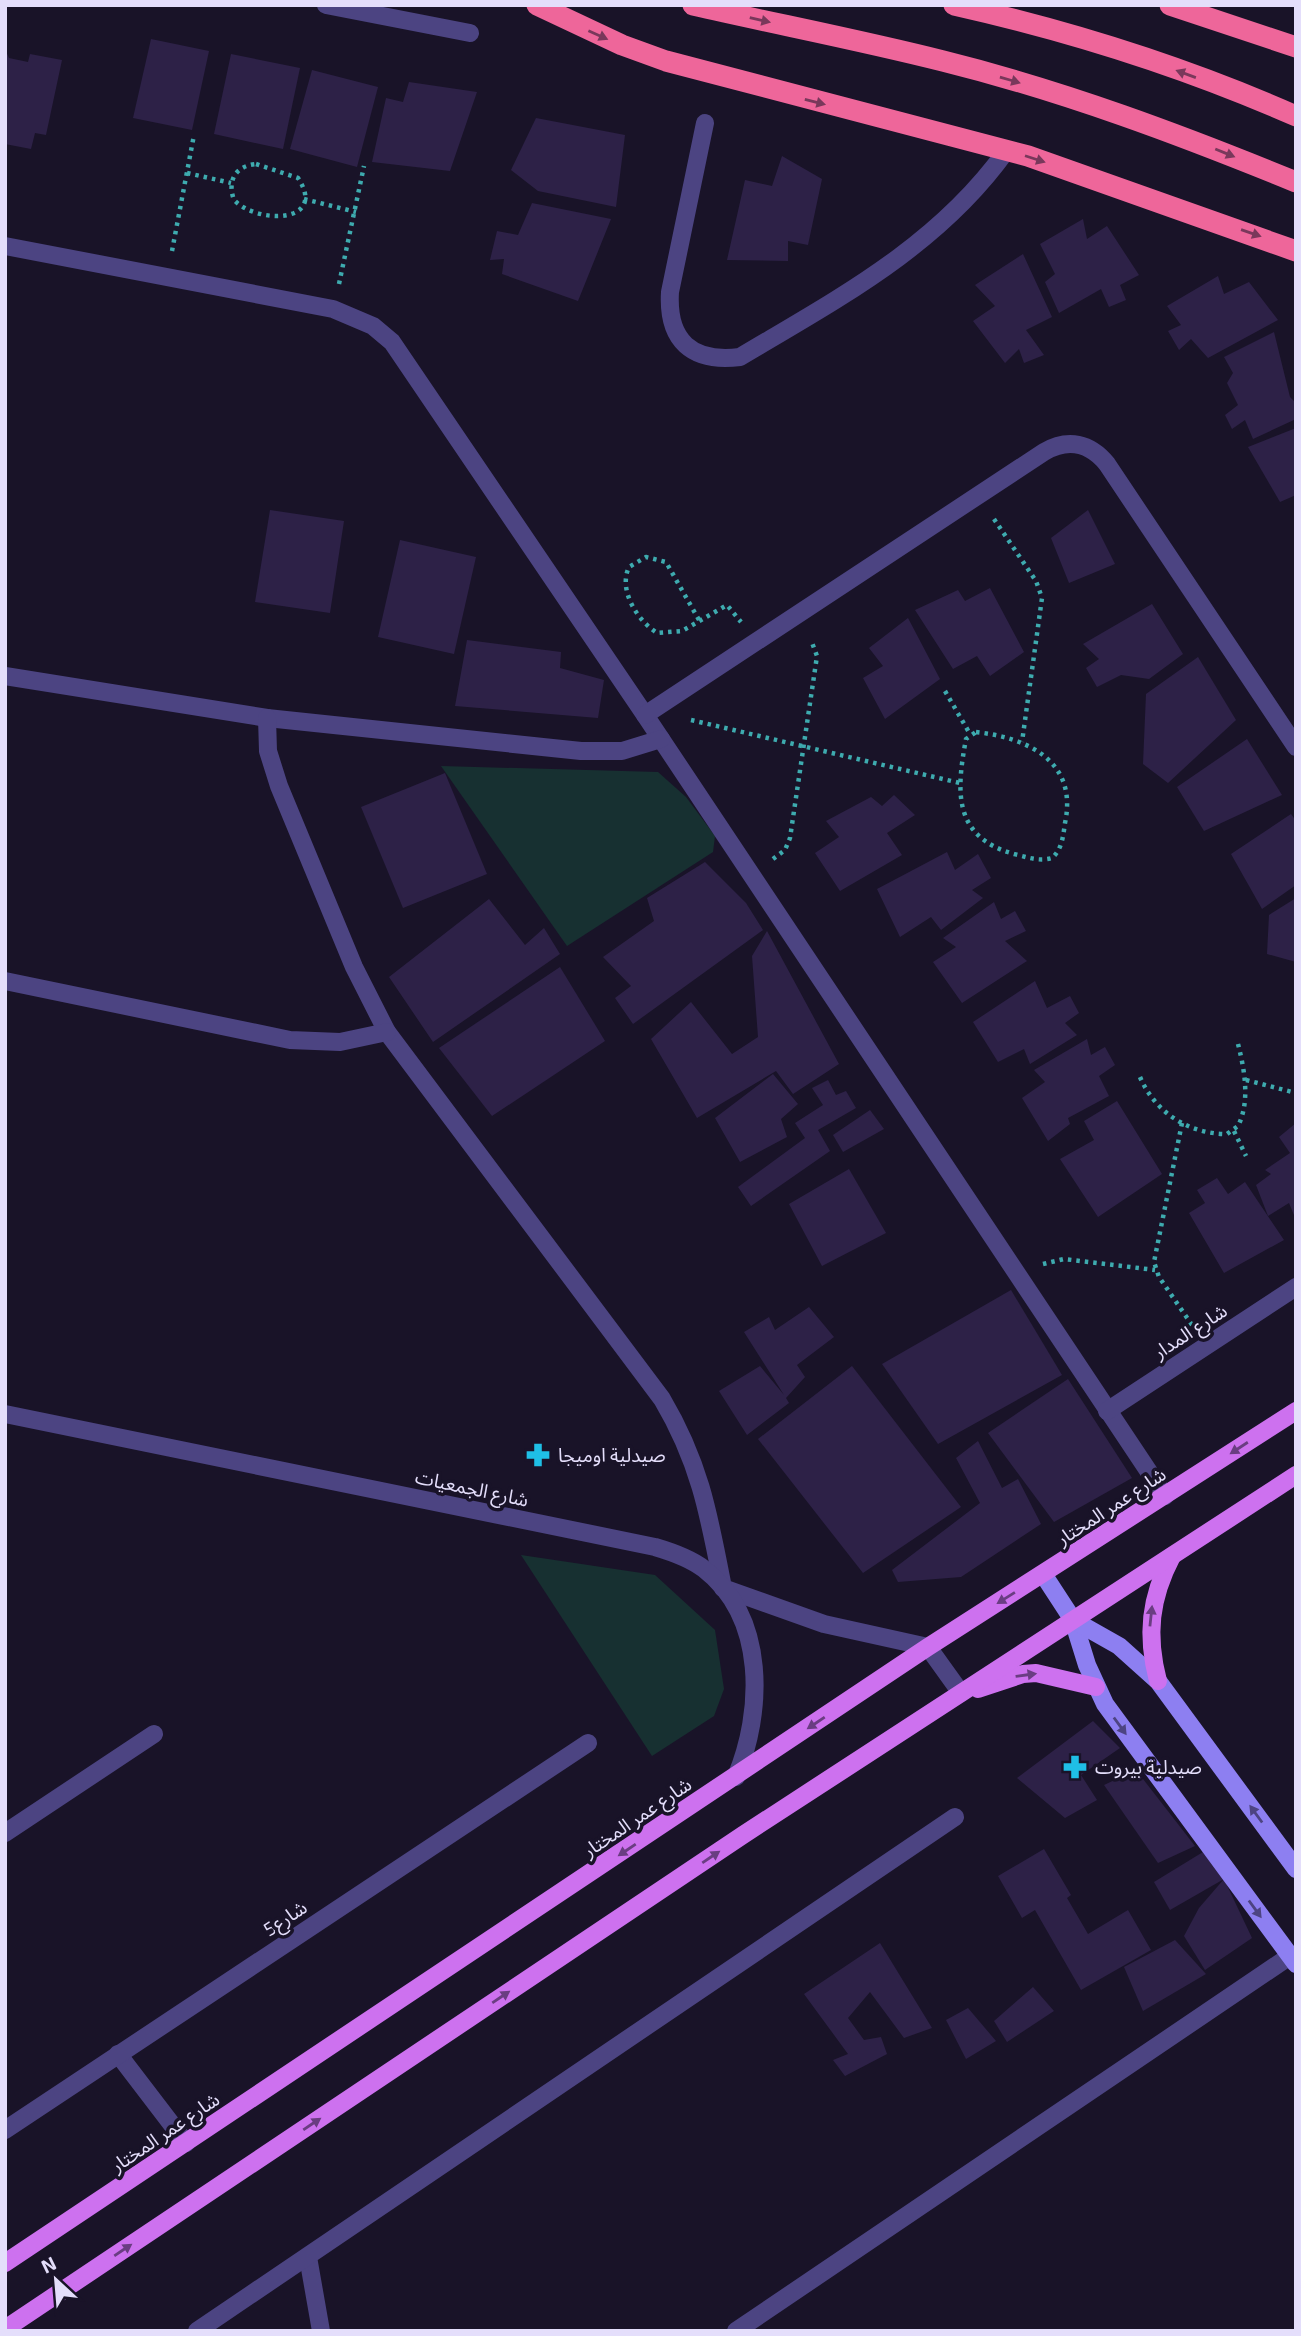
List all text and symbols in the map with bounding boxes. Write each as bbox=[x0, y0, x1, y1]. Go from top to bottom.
one-way arrow bbox=[749, 15, 771, 26]
one-way arrow bbox=[588, 29, 608, 41]
one-way arrow bbox=[1176, 68, 1197, 79]
one-way arrow bbox=[1000, 76, 1021, 86]
one-way arrow bbox=[805, 97, 827, 108]
one-way arrow bbox=[1215, 148, 1236, 159]
one-way arrow bbox=[1025, 154, 1046, 165]
one-way arrow bbox=[1240, 228, 1261, 239]
street label: شارع المدار bbox=[1148, 1298, 1233, 1366]
pharmacy icon: صيدلية اوميجا bbox=[524, 1441, 552, 1469]
one-way arrow bbox=[1229, 1442, 1248, 1455]
place label: صيدلية اوميجا bbox=[558, 1443, 666, 1467]
street label: شارع عمر المختار bbox=[1051, 1462, 1171, 1553]
street label: شارع الجمعيات bbox=[413, 1464, 531, 1514]
one-way arrow bbox=[996, 1591, 1016, 1604]
one-way arrow bbox=[1146, 1605, 1157, 1627]
one-way arrow bbox=[1015, 1670, 1037, 1681]
one-way arrow bbox=[807, 1716, 825, 1730]
one-way arrow bbox=[1113, 1717, 1127, 1735]
pharmacy icon: صيدلية بيروت bbox=[1061, 1753, 1089, 1781]
place label: صيدلية بيروت bbox=[1095, 1755, 1202, 1779]
street label: شارع عمر المختار bbox=[577, 1772, 697, 1864]
one-way arrow bbox=[1249, 1805, 1263, 1823]
one-way arrow bbox=[617, 1843, 637, 1856]
one-way arrow bbox=[701, 1851, 720, 1864]
street label: شارع5 bbox=[259, 1895, 312, 1943]
one-way arrow bbox=[1248, 1900, 1262, 1918]
one-way arrow bbox=[492, 1990, 510, 2004]
street label: شارع عمر المختار bbox=[105, 2087, 225, 2179]
one-way arrow bbox=[302, 2117, 322, 2130]
one-way arrow bbox=[114, 2243, 132, 2257]
north arrow bbox=[21, 2245, 91, 2315]
text: N bbox=[37, 2251, 60, 2278]

